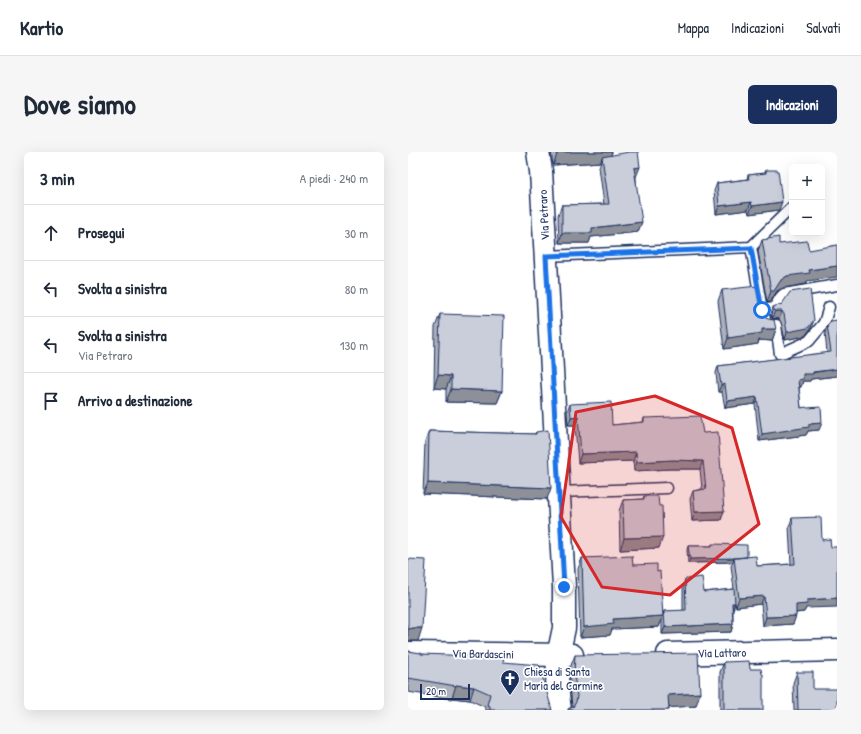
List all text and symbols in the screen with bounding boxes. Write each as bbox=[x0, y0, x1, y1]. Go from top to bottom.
text: Kartio bbox=[20, 15, 63, 41]
text: Mappa bbox=[678, 18, 709, 37]
text: Indicazioni bbox=[731, 18, 784, 37]
text: Salvati bbox=[806, 18, 841, 37]
text: Dove siamo bbox=[24, 85, 136, 123]
button: Indicazioni bbox=[748, 85, 837, 124]
map controls bbox=[789, 164, 825, 236]
button: + bbox=[789, 164, 825, 200]
text: 3 min bbox=[40, 167, 75, 190]
text: A piedi · 240 m bbox=[300, 169, 368, 187]
street label: Via Petraro bbox=[534, 189, 553, 241]
button: − bbox=[789, 200, 825, 236]
icon: ahead bbox=[40, 222, 62, 244]
text: Prosegui bbox=[78, 222, 125, 243]
text: 30 m bbox=[345, 224, 368, 242]
icon: left bbox=[40, 278, 62, 300]
text: Svolta a sinistra bbox=[78, 278, 167, 299]
text: 80 m bbox=[345, 280, 368, 298]
route start bbox=[753, 301, 771, 319]
text: Svolta a sinistra bbox=[78, 325, 167, 346]
icon: left bbox=[40, 334, 62, 356]
text: 130 m bbox=[340, 336, 368, 354]
text: Via Petraro bbox=[78, 346, 133, 364]
icon: arrive bbox=[40, 390, 62, 412]
text: Arrivo a destinazione bbox=[78, 390, 192, 411]
route end bbox=[555, 578, 573, 596]
street label: Via Bardascini bbox=[452, 644, 514, 663]
street label: Via Lattaro bbox=[698, 644, 747, 661]
place label: Chiesa di Santa Maria del Carmine bbox=[524, 663, 603, 694]
church icon: Chiesa di Santa Maria del Carmine bbox=[499, 668, 521, 696]
scale bar bbox=[420, 682, 470, 701]
text: 20 m bbox=[426, 684, 446, 698]

